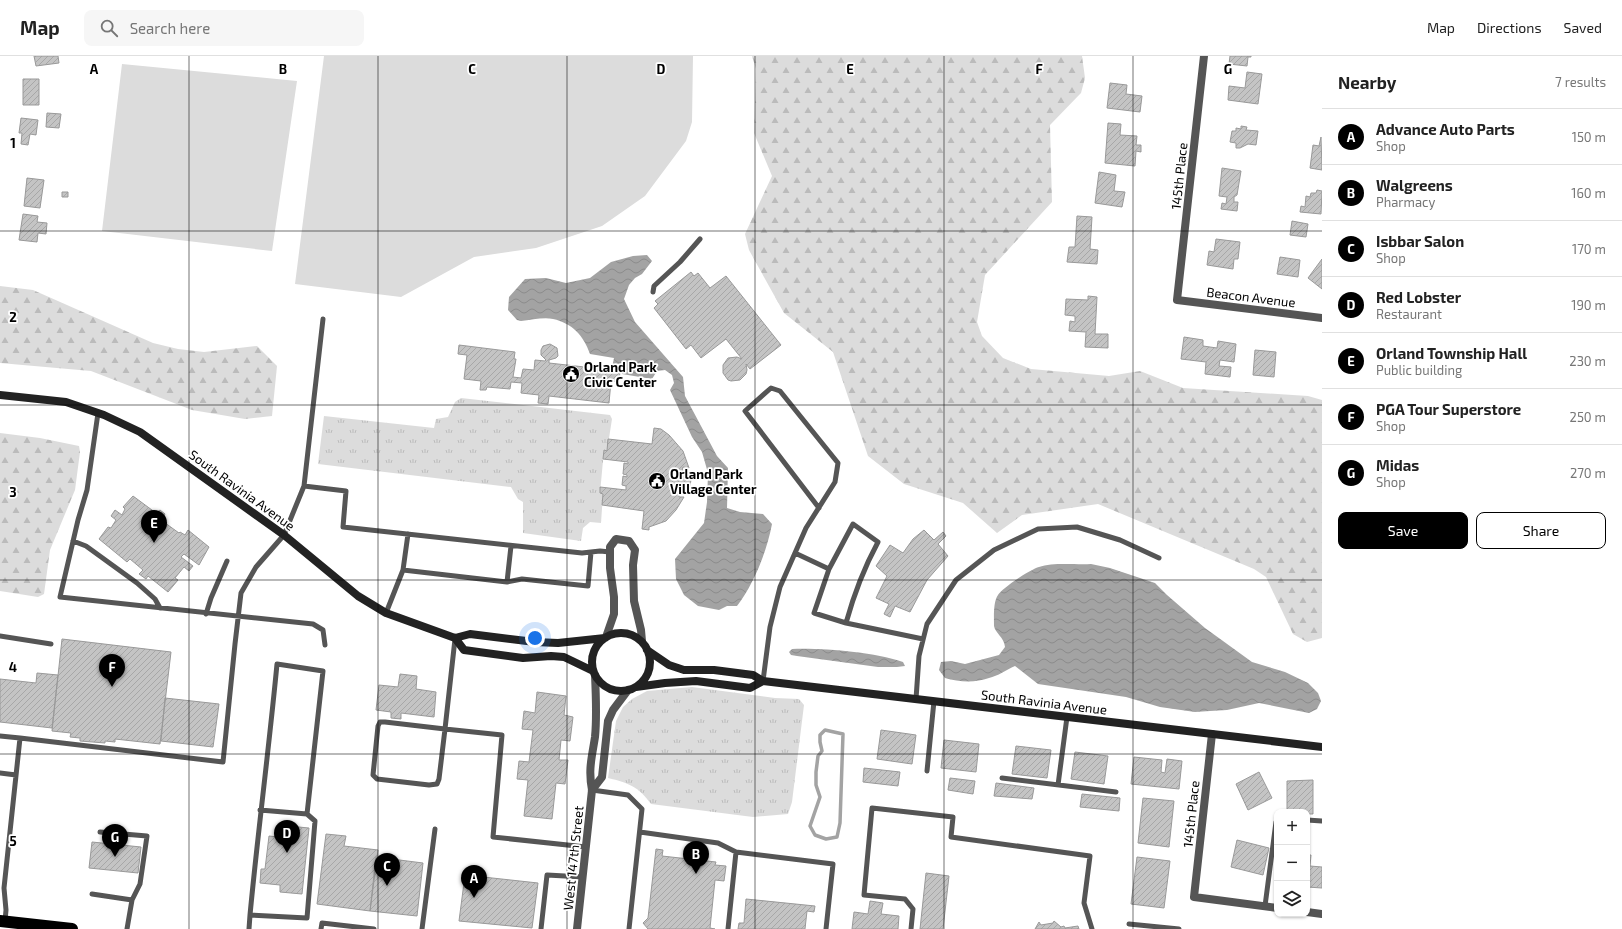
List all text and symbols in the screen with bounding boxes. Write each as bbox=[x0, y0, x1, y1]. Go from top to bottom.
search box bbox=[84, 10, 364, 46]
text: Map bbox=[20, 16, 60, 39]
icon: search bbox=[98, 17, 120, 39]
text: Search here bbox=[130, 19, 210, 37]
text: Map bbox=[1427, 19, 1455, 36]
text: Directions bbox=[1477, 19, 1542, 36]
text: Saved bbox=[1564, 19, 1602, 36]
text: A bbox=[90, 61, 99, 77]
text: B bbox=[279, 61, 287, 77]
text: C bbox=[468, 61, 476, 77]
text: D bbox=[657, 61, 666, 77]
text: E bbox=[846, 61, 854, 77]
text: F bbox=[1035, 61, 1043, 77]
text: G bbox=[1224, 61, 1232, 77]
text: Nearby bbox=[1338, 72, 1396, 92]
text: 7 results bbox=[1555, 74, 1606, 90]
text: Advance Auto Parts bbox=[1376, 120, 1515, 138]
text: A bbox=[1347, 129, 1355, 145]
text: 150 m bbox=[1572, 129, 1606, 145]
text: 1 bbox=[10, 135, 16, 151]
text: Shop bbox=[1376, 138, 1406, 154]
street label: 145th Place bbox=[1168, 142, 1190, 210]
text: Walgreens bbox=[1376, 176, 1453, 194]
text: B bbox=[1347, 185, 1355, 201]
text: 160 m bbox=[1571, 185, 1606, 201]
text: Pharmacy bbox=[1376, 194, 1435, 210]
text: Isbbar Salon bbox=[1376, 232, 1464, 250]
text: C bbox=[1347, 241, 1355, 257]
text: 170 m bbox=[1572, 241, 1606, 257]
text: Shop bbox=[1376, 250, 1406, 266]
street label: Beacon Avenue bbox=[1206, 284, 1296, 310]
text: Red Lobster bbox=[1376, 288, 1461, 306]
text: D bbox=[1347, 297, 1355, 313]
text: 190 m bbox=[1571, 297, 1606, 313]
text: Restaurant bbox=[1376, 306, 1442, 322]
text: 2 bbox=[9, 309, 17, 325]
text: Orland Township Hall bbox=[1376, 344, 1527, 362]
text: E bbox=[1347, 353, 1355, 369]
text: 230 m bbox=[1569, 353, 1606, 369]
place label: Orland Park Civic Center bbox=[584, 359, 657, 390]
text: Public building bbox=[1376, 362, 1462, 378]
public building icon: Orland Park Civic Center bbox=[561, 364, 581, 384]
text: PGA Tour Superstore bbox=[1376, 400, 1521, 418]
text: F bbox=[1347, 409, 1355, 425]
text: 250 m bbox=[1570, 409, 1606, 425]
text: Shop bbox=[1376, 418, 1406, 434]
street label: South Ravinia Avenue bbox=[186, 446, 298, 534]
text: Midas bbox=[1376, 456, 1419, 474]
text: G bbox=[1347, 465, 1355, 481]
text: 270 m bbox=[1570, 465, 1606, 481]
place label: Orland Park Village Center bbox=[670, 466, 757, 497]
public building icon: Orland Park Village Center bbox=[647, 471, 667, 491]
text: Shop bbox=[1376, 474, 1406, 490]
text: 3 bbox=[9, 484, 17, 500]
pin: E bbox=[141, 510, 167, 543]
button: Save bbox=[1338, 512, 1468, 549]
button: Share bbox=[1476, 512, 1606, 549]
your location bbox=[525, 628, 545, 648]
pin: F bbox=[99, 654, 125, 687]
text: 4 bbox=[9, 659, 17, 675]
street label: South Ravinia Avenue bbox=[980, 686, 1108, 718]
street label: 145th Place bbox=[1180, 780, 1202, 848]
street label: West 147th Street bbox=[560, 805, 586, 911]
map controls bbox=[1274, 809, 1310, 917]
button: + bbox=[1274, 809, 1310, 845]
pin: D bbox=[274, 820, 300, 853]
pin: G bbox=[102, 824, 128, 857]
text: 5 bbox=[9, 833, 17, 849]
pin: B bbox=[683, 841, 709, 874]
button: − bbox=[1274, 845, 1310, 881]
pin: C bbox=[374, 853, 400, 886]
pin: A bbox=[461, 865, 487, 898]
button: layers bbox=[1274, 881, 1310, 917]

